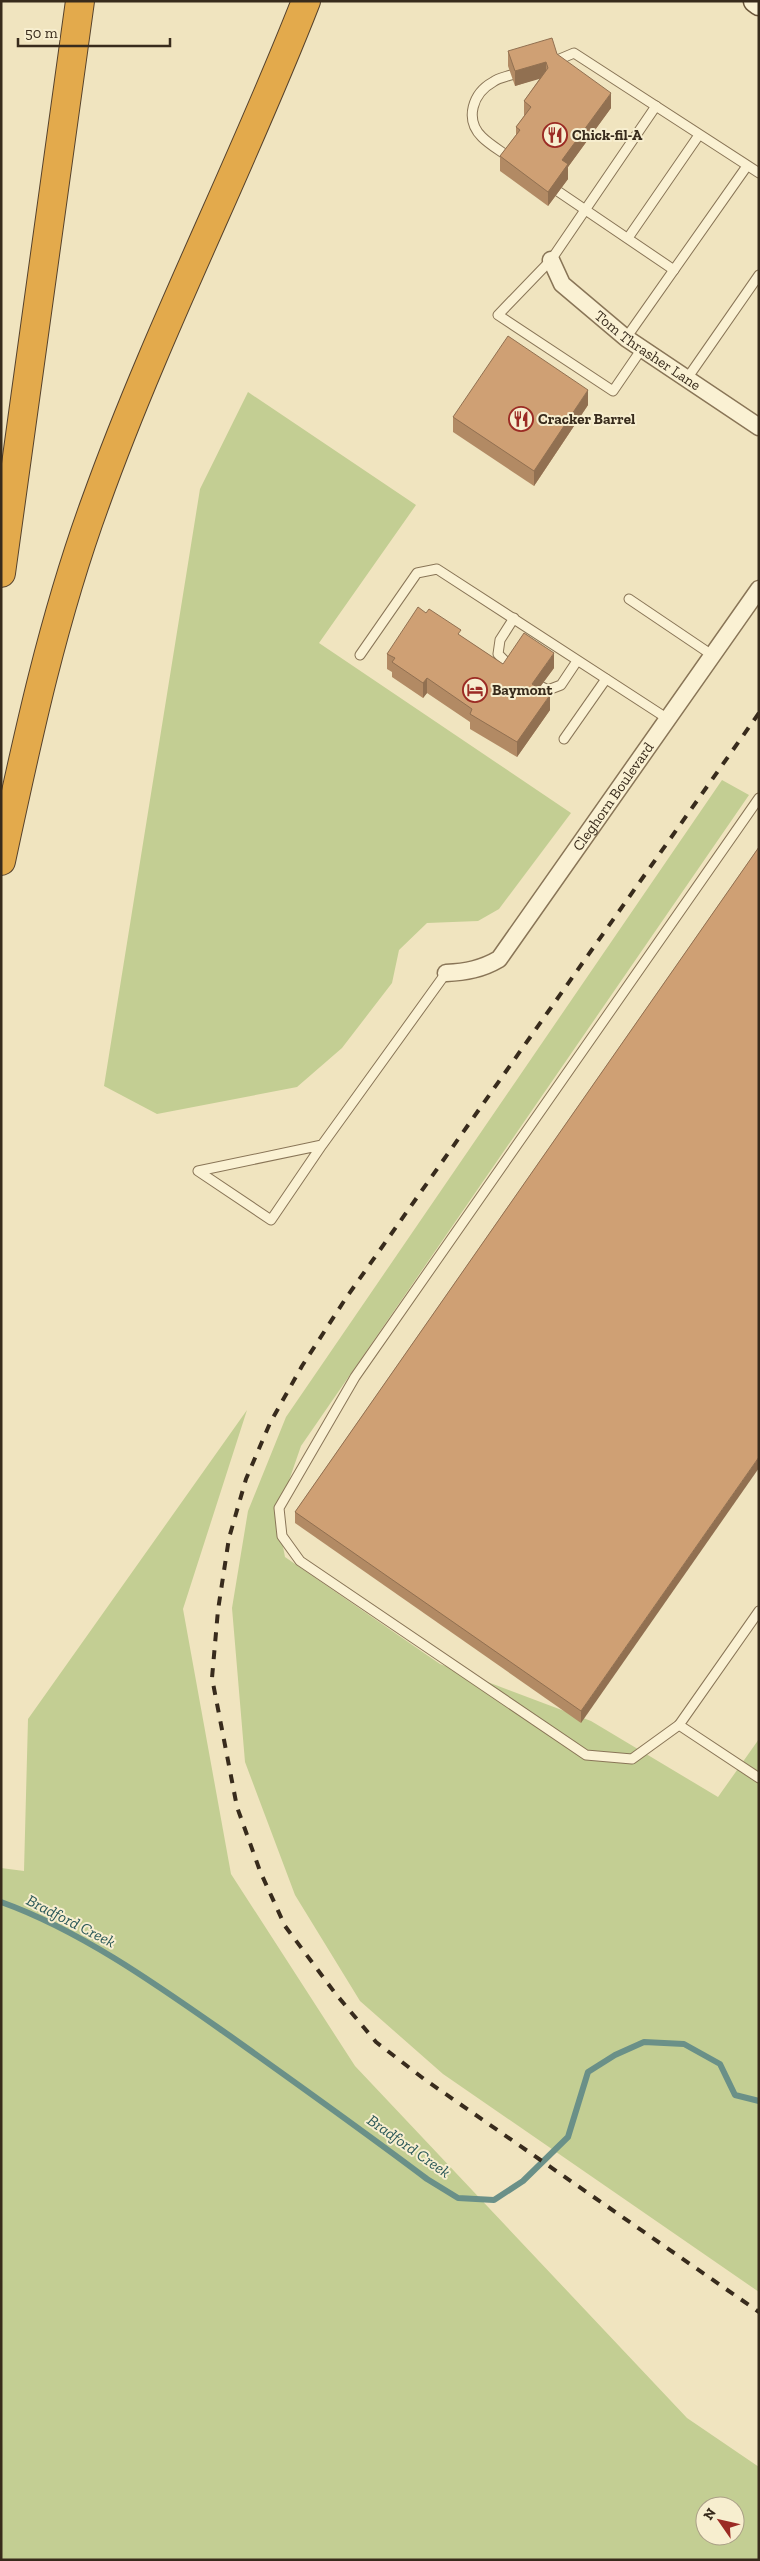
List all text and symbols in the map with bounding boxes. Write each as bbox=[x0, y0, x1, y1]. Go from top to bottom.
scale bar bbox=[18, 15, 170, 47]
text: 50 m bbox=[25, 24, 58, 42]
restaurant icon: Chick-fil-A bbox=[542, 122, 568, 148]
place label: Chick-fil-A bbox=[572, 126, 643, 144]
street label: Tom Thrasher Lane bbox=[591, 307, 704, 394]
restaurant icon: Cracker Barrel bbox=[508, 406, 534, 432]
place label: Cracker Barrel bbox=[538, 410, 635, 428]
hotel icon: Baymont bbox=[462, 677, 488, 703]
place label: Baymont bbox=[492, 681, 553, 699]
street label: Cleghorn Boulevard bbox=[569, 738, 658, 854]
water label: Bradford Creek bbox=[23, 1890, 119, 1952]
water label: Bradford Creek bbox=[364, 2110, 454, 2182]
north arrow bbox=[695, 2496, 745, 2546]
text: N bbox=[700, 2505, 720, 2523]

